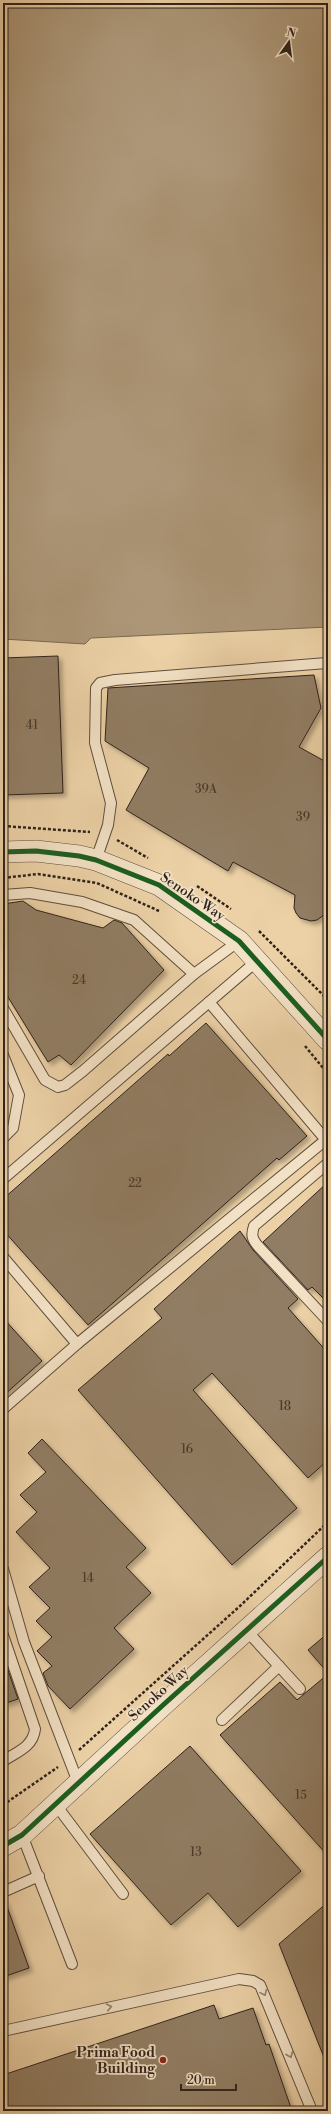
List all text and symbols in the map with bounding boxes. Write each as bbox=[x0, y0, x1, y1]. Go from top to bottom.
north arrow bbox=[269, 22, 309, 62]
text: N bbox=[285, 25, 297, 41]
house number: 41 bbox=[26, 718, 39, 733]
house number: 39A bbox=[195, 782, 218, 797]
house number: 39 bbox=[296, 810, 310, 825]
street label: Senoko Way bbox=[156, 868, 229, 925]
house number: 24 bbox=[72, 973, 86, 988]
house number: 22 bbox=[128, 1176, 142, 1191]
house number: 18 bbox=[279, 1399, 291, 1414]
house number: 16 bbox=[181, 1442, 193, 1457]
house number: 14 bbox=[82, 1571, 94, 1586]
street label: Senoko Way bbox=[125, 1662, 193, 1725]
house number: 15 bbox=[295, 1788, 307, 1803]
house number: 13 bbox=[190, 1845, 202, 1860]
one-way arrow bbox=[259, 1989, 267, 1996]
one-way arrow bbox=[106, 2004, 112, 2012]
place label: Prima Food Building bbox=[77, 2044, 156, 2078]
one-way arrow bbox=[285, 2051, 293, 2059]
marker: Prima Food Building bbox=[158, 2055, 168, 2065]
scale bar bbox=[181, 2066, 236, 2092]
text: 20 m bbox=[187, 2073, 215, 2088]

